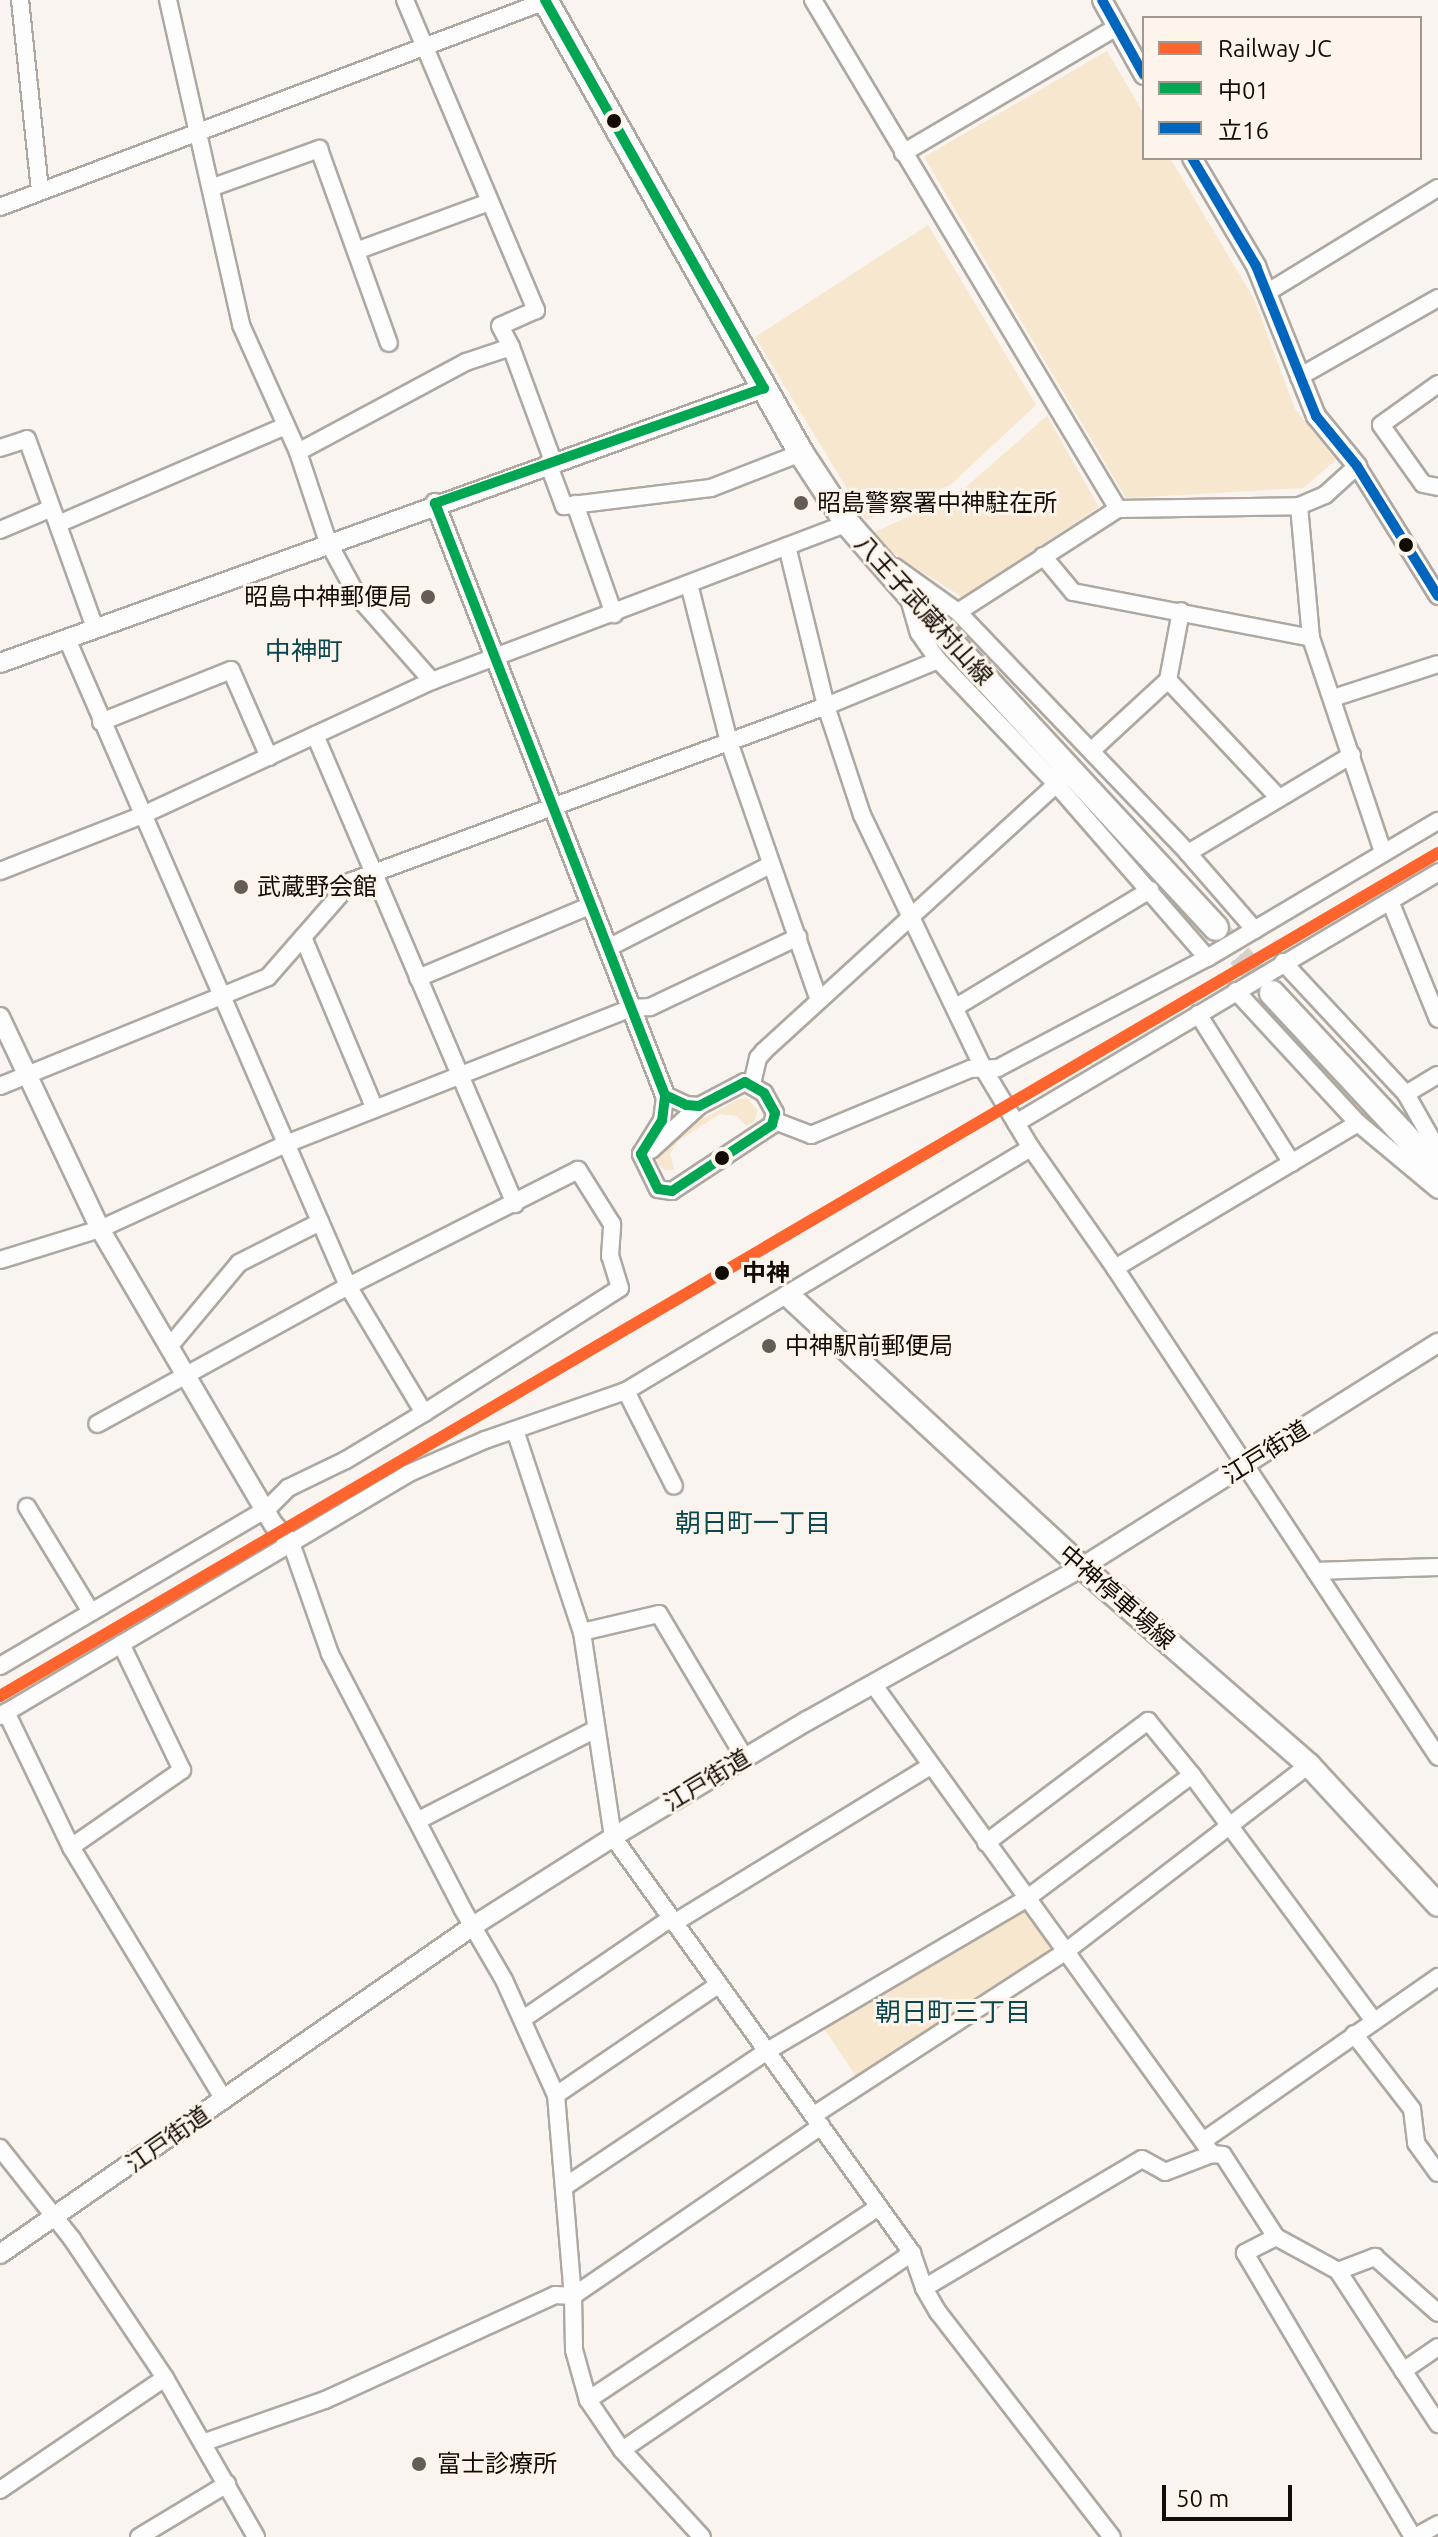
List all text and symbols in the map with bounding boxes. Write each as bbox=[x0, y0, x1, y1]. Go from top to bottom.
legend bbox=[1142, 16, 1422, 160]
text: Railway JC bbox=[1218, 35, 1332, 62]
text: 中01 bbox=[1218, 77, 1269, 104]
unlabelled marker bbox=[606, 113, 622, 129]
text: 立16 bbox=[1218, 117, 1269, 144]
place label: 昭島警察署中神駐在所 bbox=[817, 489, 1057, 517]
marker: 昭島警察署中神駐在所 bbox=[792, 494, 810, 512]
street label: 八王子武蔵村山線 bbox=[849, 529, 999, 691]
unlabelled marker bbox=[1398, 537, 1414, 553]
place label: 昭島中神郵便局 bbox=[244, 583, 412, 611]
marker: 昭島中神郵便局 bbox=[419, 588, 437, 606]
district label: 中神町 bbox=[265, 635, 343, 667]
place label: 武蔵野会館 bbox=[257, 873, 377, 901]
marker: 武蔵野会館 bbox=[232, 878, 250, 896]
unlabelled marker bbox=[714, 1150, 730, 1166]
place label: 中神 bbox=[742, 1259, 790, 1287]
marker: 中神 bbox=[709, 1260, 735, 1286]
place label: 中神駅前郵便局 bbox=[785, 1332, 953, 1360]
marker: 中神駅前郵便局 bbox=[760, 1337, 778, 1355]
street label: 江戸街道 bbox=[1218, 1414, 1314, 1490]
district label: 朝日町一丁目 bbox=[675, 1507, 831, 1539]
street label: 中神停車場線 bbox=[1053, 1539, 1181, 1655]
street label: 江戸街道 bbox=[658, 1743, 756, 1817]
district label: 朝日町三丁目 bbox=[875, 1996, 1031, 2028]
street label: 江戸街道 bbox=[120, 2100, 216, 2178]
place label: 富士診療所 bbox=[437, 2450, 557, 2478]
marker: 富士診療所 bbox=[408, 2453, 430, 2475]
scale bar bbox=[1166, 2469, 1296, 2519]
text: 50 m bbox=[1176, 2485, 1229, 2512]

